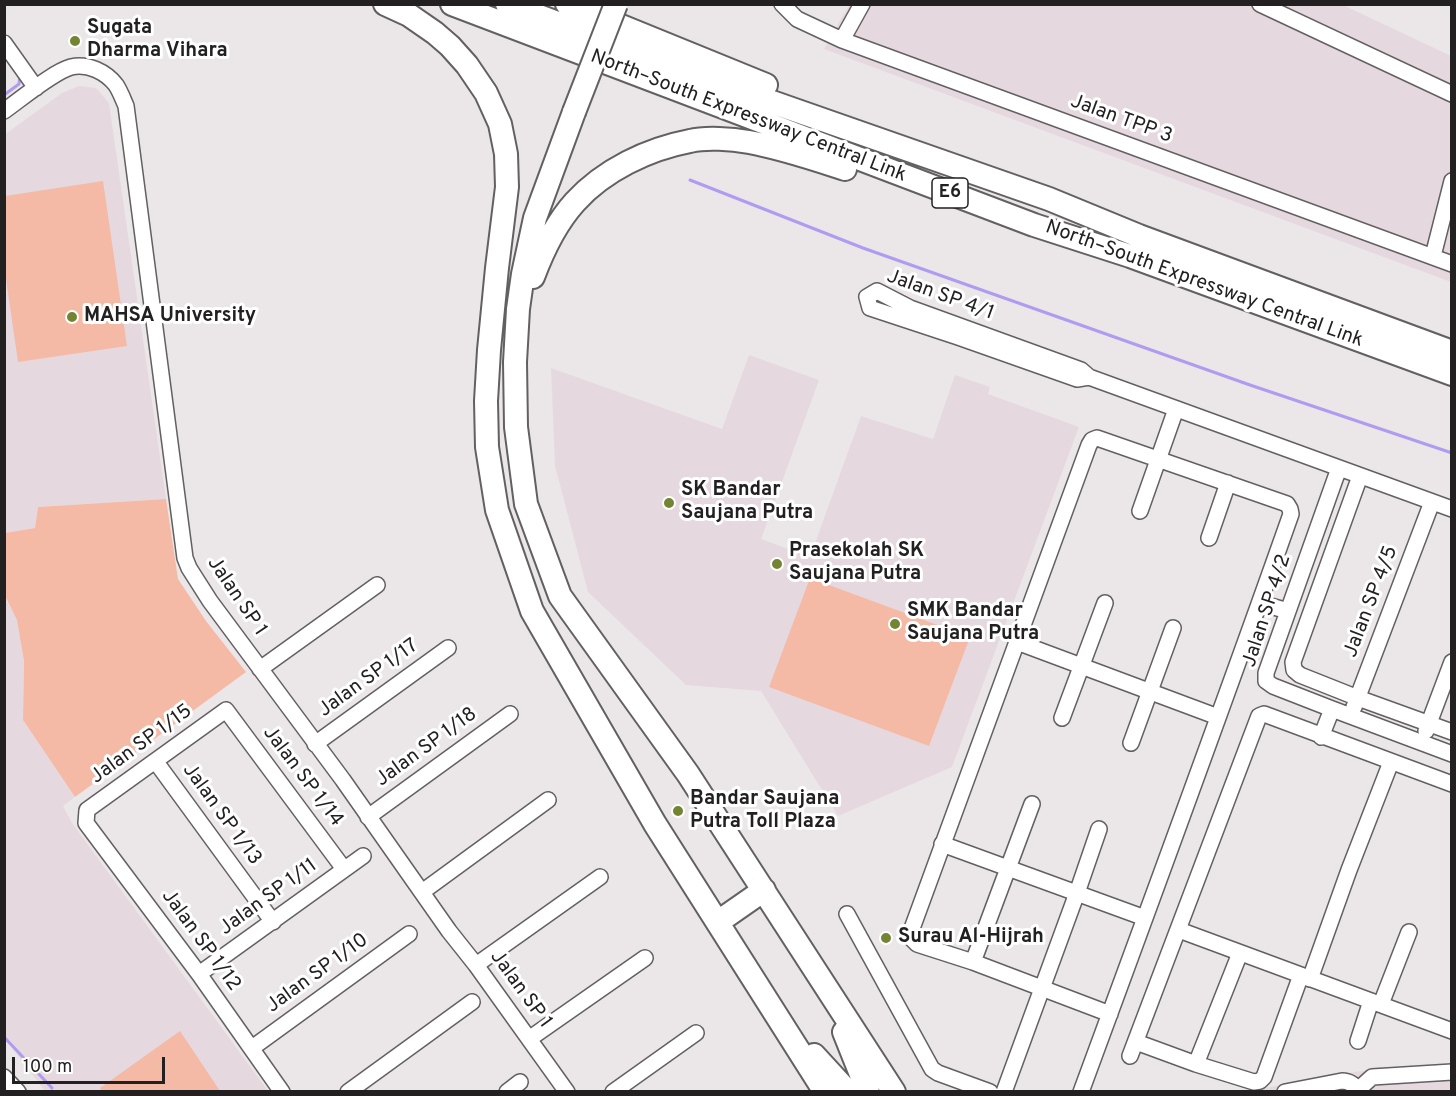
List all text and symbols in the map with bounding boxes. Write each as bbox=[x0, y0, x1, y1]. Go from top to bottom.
place label: Sugata Dharma Vihara bbox=[87, 17, 228, 64]
marker: Sugata Dharma Vihara bbox=[68, 34, 82, 48]
street label: North–South Expressway Central Link bbox=[587, 46, 909, 188]
street label: Jalan TPP 3 bbox=[1067, 90, 1175, 150]
road number: E6 bbox=[932, 178, 968, 208]
street label: North–South Expressway Central Link bbox=[1042, 216, 1366, 354]
street label: Jalan SP 4/1 bbox=[883, 266, 997, 326]
place label: MAHSA University bbox=[84, 305, 256, 329]
marker: MAHSA University bbox=[65, 310, 79, 324]
place label: SK Bandar Saujana Putra bbox=[681, 479, 813, 526]
marker: SK Bandar Saujana Putra bbox=[662, 496, 676, 510]
place label: Prasekolah SK Saujana Putra bbox=[789, 540, 924, 587]
street label: Jalan SP 4/5 bbox=[1340, 543, 1404, 661]
street label: Jalan SP 4/2 bbox=[1238, 552, 1298, 670]
street label: Jalan SP 1 bbox=[201, 553, 271, 641]
marker: Prasekolah SK Saujana Putra bbox=[770, 557, 784, 571]
place label: SMK Bandar Saujana Putra bbox=[907, 600, 1039, 647]
marker: SMK Bandar Saujana Putra bbox=[888, 617, 902, 631]
street label: Jalan SP 1/17 bbox=[314, 635, 424, 723]
street label: Jalan SP 1/15 bbox=[86, 700, 198, 790]
street label: Jalan SP 1/18 bbox=[372, 703, 482, 793]
street label: Jalan SP 1/14 bbox=[256, 722, 348, 832]
street label: Jalan SP 1/13 bbox=[176, 760, 266, 870]
place label: Bandar Saujana Putra Toll Plaza bbox=[690, 788, 840, 835]
marker: Bandar Saujana Putra Toll Plaza bbox=[671, 804, 685, 818]
street label: Jalan SP 1/11 bbox=[215, 855, 323, 941]
street label: Jalan SP 1/12 bbox=[155, 886, 245, 996]
place label: Surau Al-Hijrah bbox=[898, 926, 1044, 950]
street label: Jalan SP 1/10 bbox=[262, 929, 374, 1019]
marker: Surau Al-Hijrah bbox=[879, 931, 893, 945]
street label: Jalan SP 1 bbox=[484, 946, 556, 1034]
scale bar bbox=[15, 1045, 168, 1083]
text: 100 m bbox=[23, 1056, 72, 1079]

